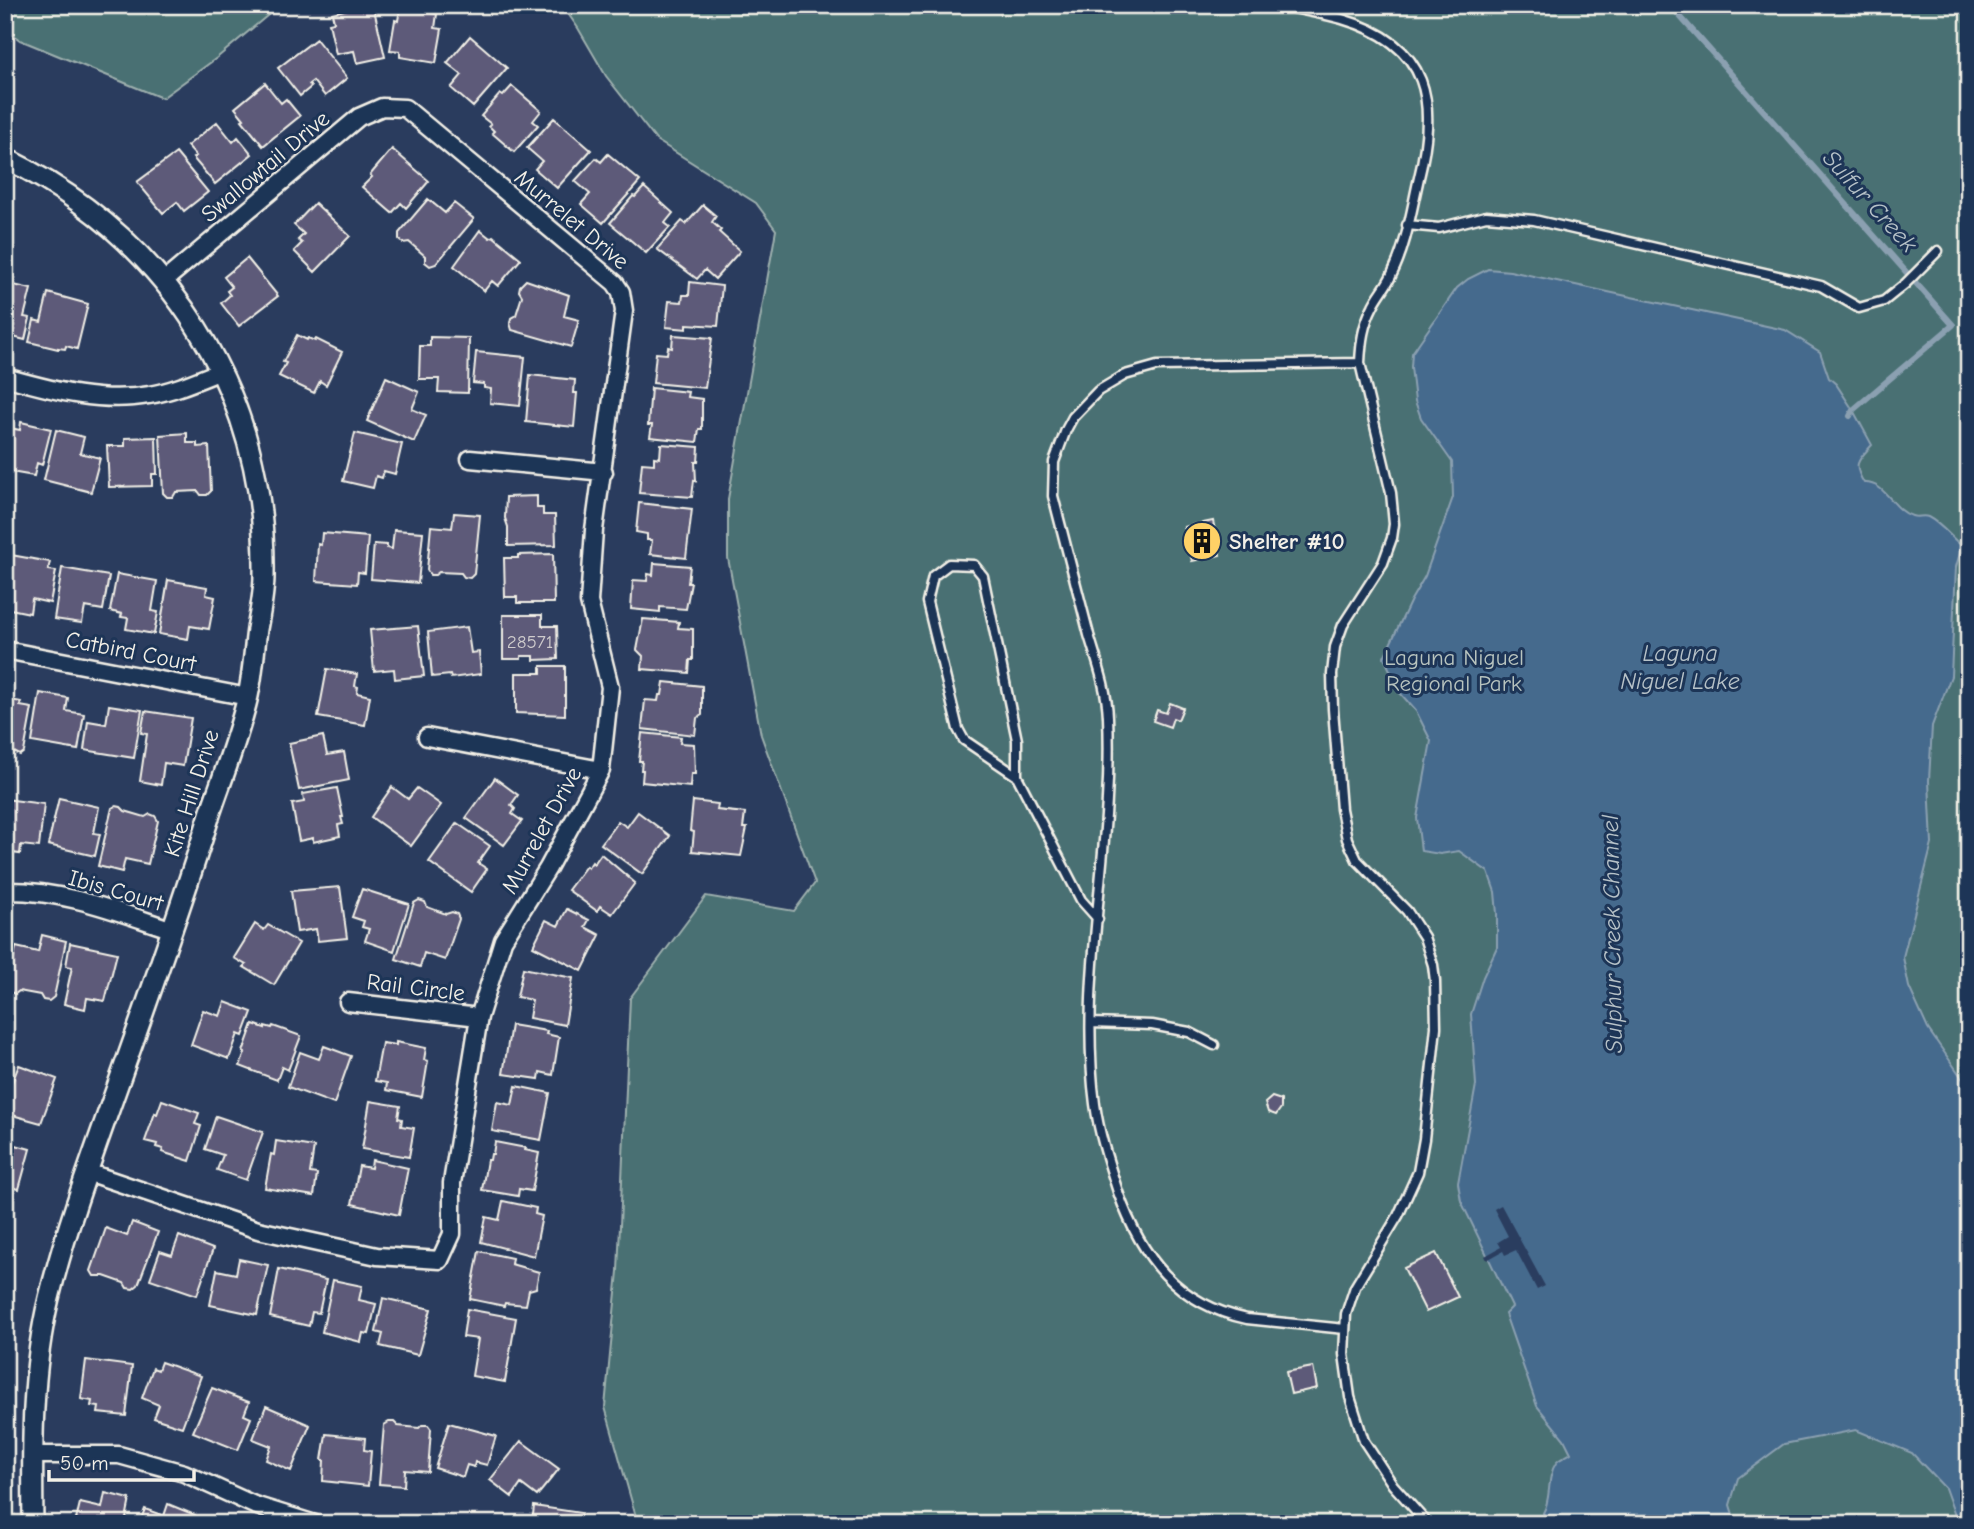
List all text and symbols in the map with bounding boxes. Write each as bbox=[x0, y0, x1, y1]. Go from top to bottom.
street label: Swallowtail Drive bbox=[196, 105, 335, 228]
water label: Sulfur Creek bbox=[1817, 144, 1923, 258]
street label: Murrelet Drive bbox=[509, 164, 634, 275]
building icon: Shelter #10 bbox=[1181, 520, 1223, 562]
place label: Shelter #10 bbox=[1229, 528, 1345, 555]
street label: Catbird Court bbox=[63, 626, 200, 678]
house number: 28571 bbox=[507, 631, 553, 653]
water label: Laguna Niguel Lake bbox=[1620, 639, 1740, 695]
park label: Laguna Niguel Regional Park bbox=[1384, 644, 1524, 697]
street label: Kite Hill Drive bbox=[158, 726, 225, 860]
street label: Murrelet Drive bbox=[496, 762, 587, 898]
water label: Sulphur Creek Channel bbox=[1596, 814, 1628, 1053]
street label: Ibis Court bbox=[65, 864, 168, 917]
street label: Rail Circle bbox=[365, 968, 467, 1007]
scale bar bbox=[49, 1438, 194, 1482]
text: 50 m bbox=[60, 1451, 109, 1475]

